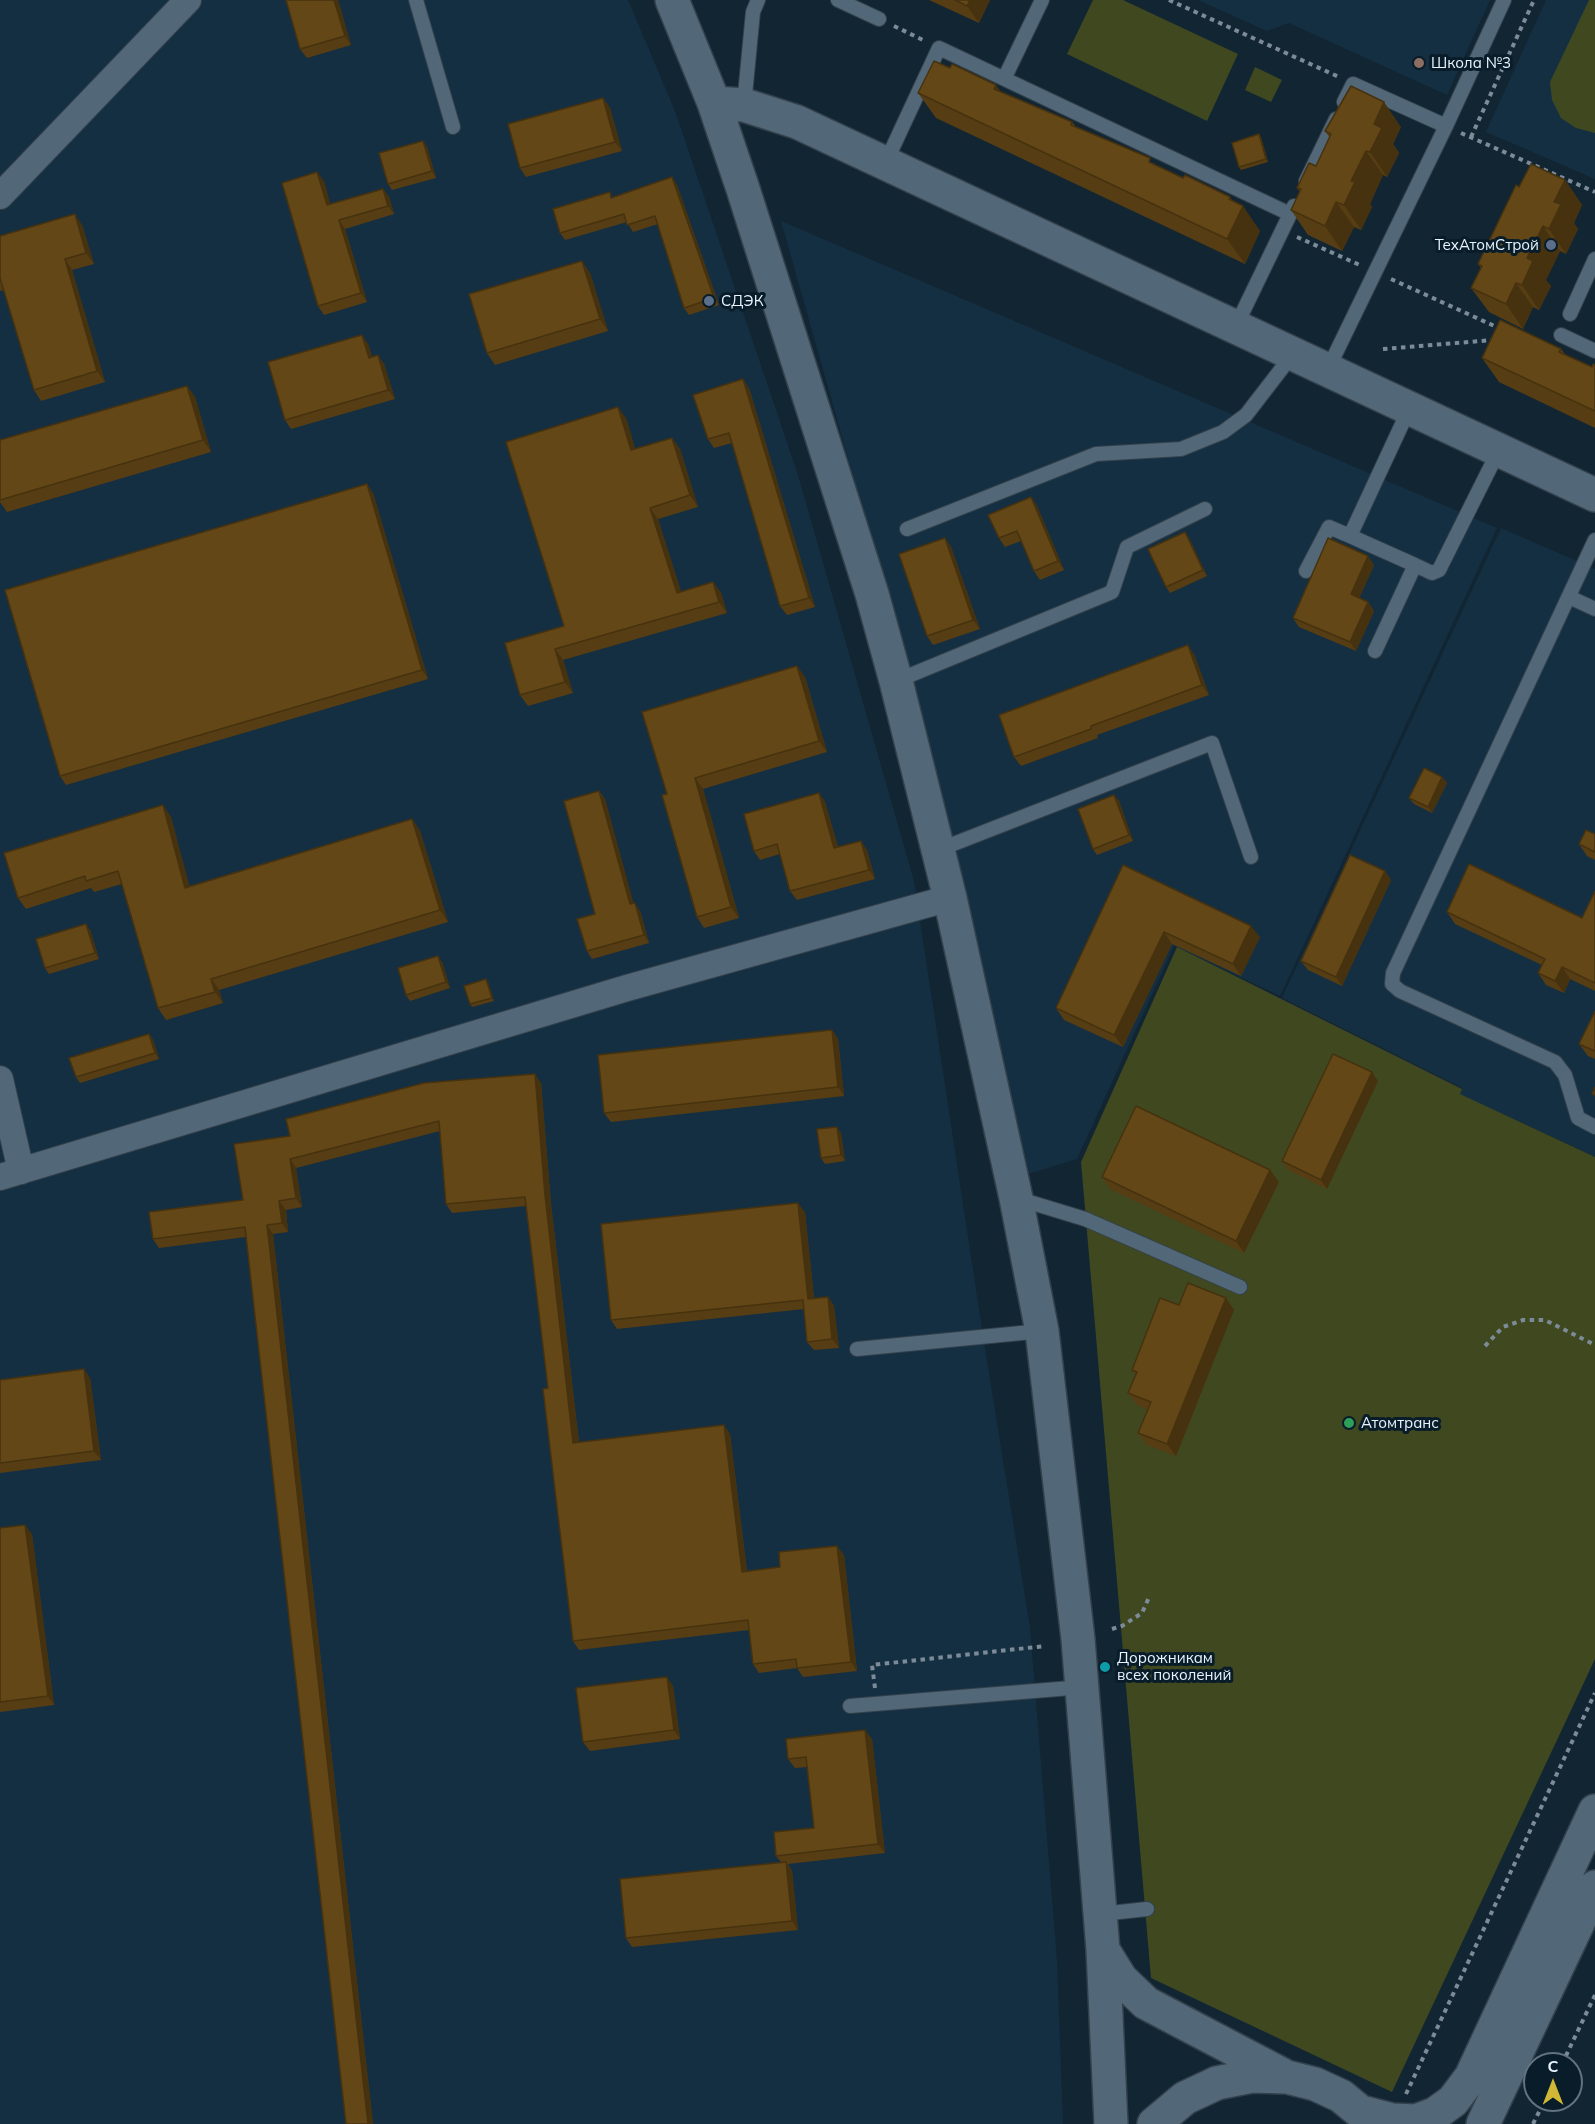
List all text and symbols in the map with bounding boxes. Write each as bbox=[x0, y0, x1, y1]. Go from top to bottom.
place label: Школа №3 bbox=[1431, 54, 1511, 72]
marker: Школа №3 bbox=[1412, 56, 1426, 70]
place label: ТехАтомСтрой bbox=[1435, 236, 1539, 254]
marker: ТехАтомСтрой bbox=[1544, 238, 1558, 252]
place label: СДЭК bbox=[721, 292, 763, 310]
marker: СДЭК bbox=[702, 294, 716, 308]
place label: Атомтранс bbox=[1361, 1414, 1439, 1432]
marker: Атомтранс bbox=[1342, 1416, 1356, 1430]
place label: Дорожникам всех поколений bbox=[1117, 1649, 1231, 1684]
marker: Дорожникам всех поколений bbox=[1098, 1660, 1112, 1674]
north arrow bbox=[1523, 2052, 1583, 2112]
text: С bbox=[1548, 2056, 1558, 2076]

